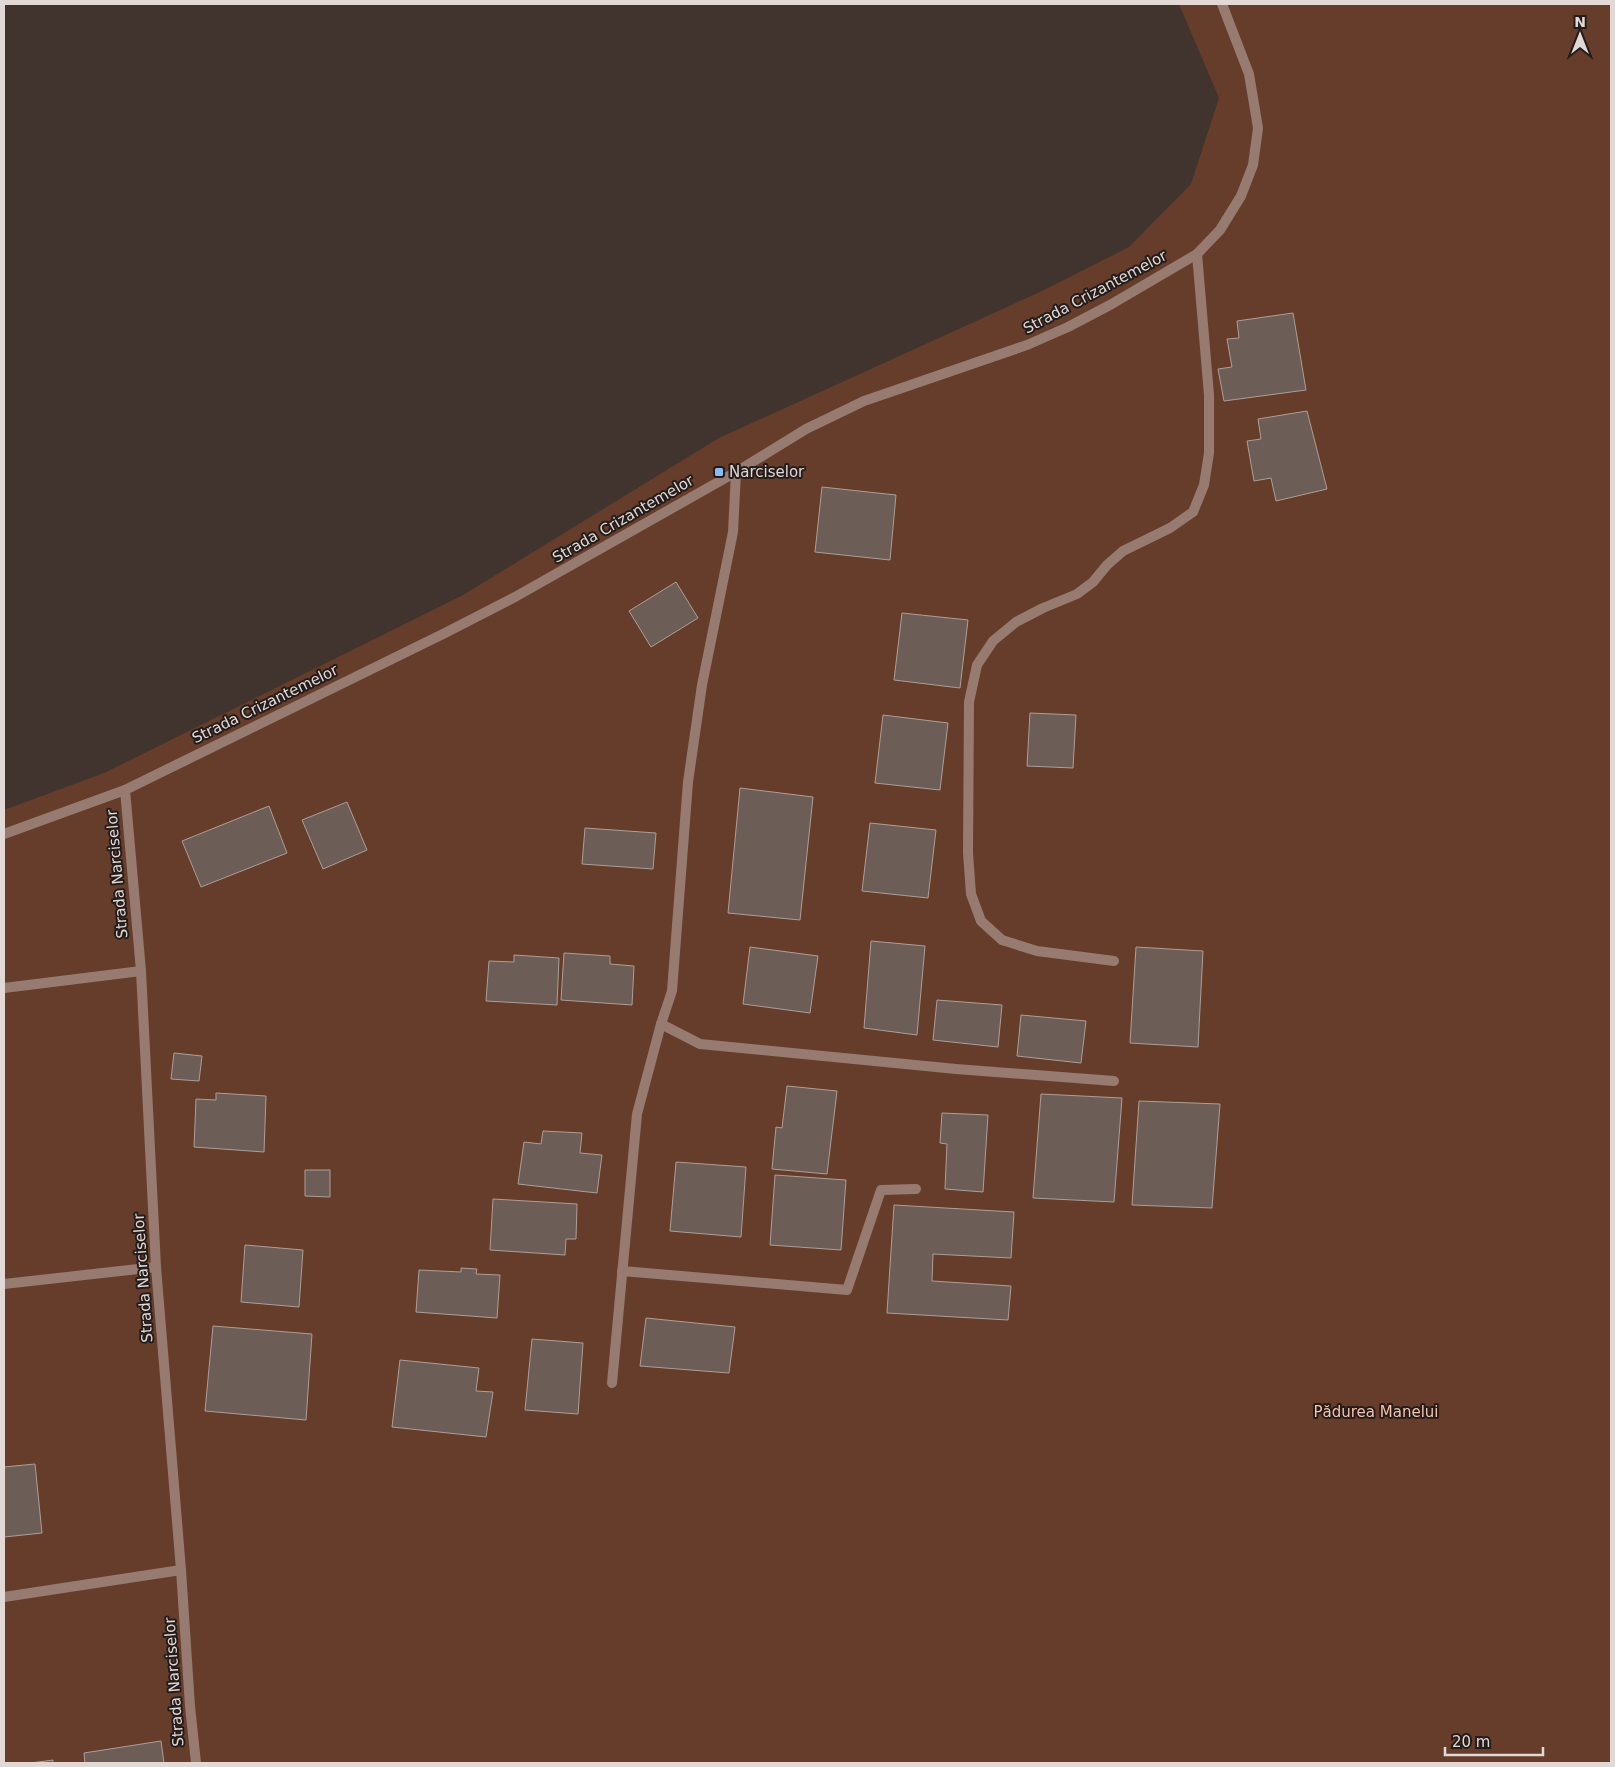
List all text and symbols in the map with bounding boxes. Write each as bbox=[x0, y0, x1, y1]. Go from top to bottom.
north arrow bbox=[1555, 10, 1605, 60]
text: N bbox=[1574, 14, 1586, 30]
street label: Strada Crizantemelor bbox=[1020, 246, 1171, 338]
place label: Narciselor bbox=[729, 463, 805, 481]
marker: Narciselor bbox=[713, 466, 725, 478]
street label: Strada Crizantemelor bbox=[549, 471, 698, 567]
street label: Strada Crizantemelor bbox=[189, 660, 342, 747]
street label: Strada Narciselor bbox=[102, 808, 132, 939]
street label: Strada Narciselor bbox=[129, 1212, 156, 1343]
park label: Pădurea Manelui bbox=[1313, 1403, 1439, 1421]
street label: Strada Narciselor bbox=[160, 1616, 187, 1747]
scale bar bbox=[1445, 1724, 1542, 1756]
text: 20 m bbox=[1452, 1733, 1490, 1751]

